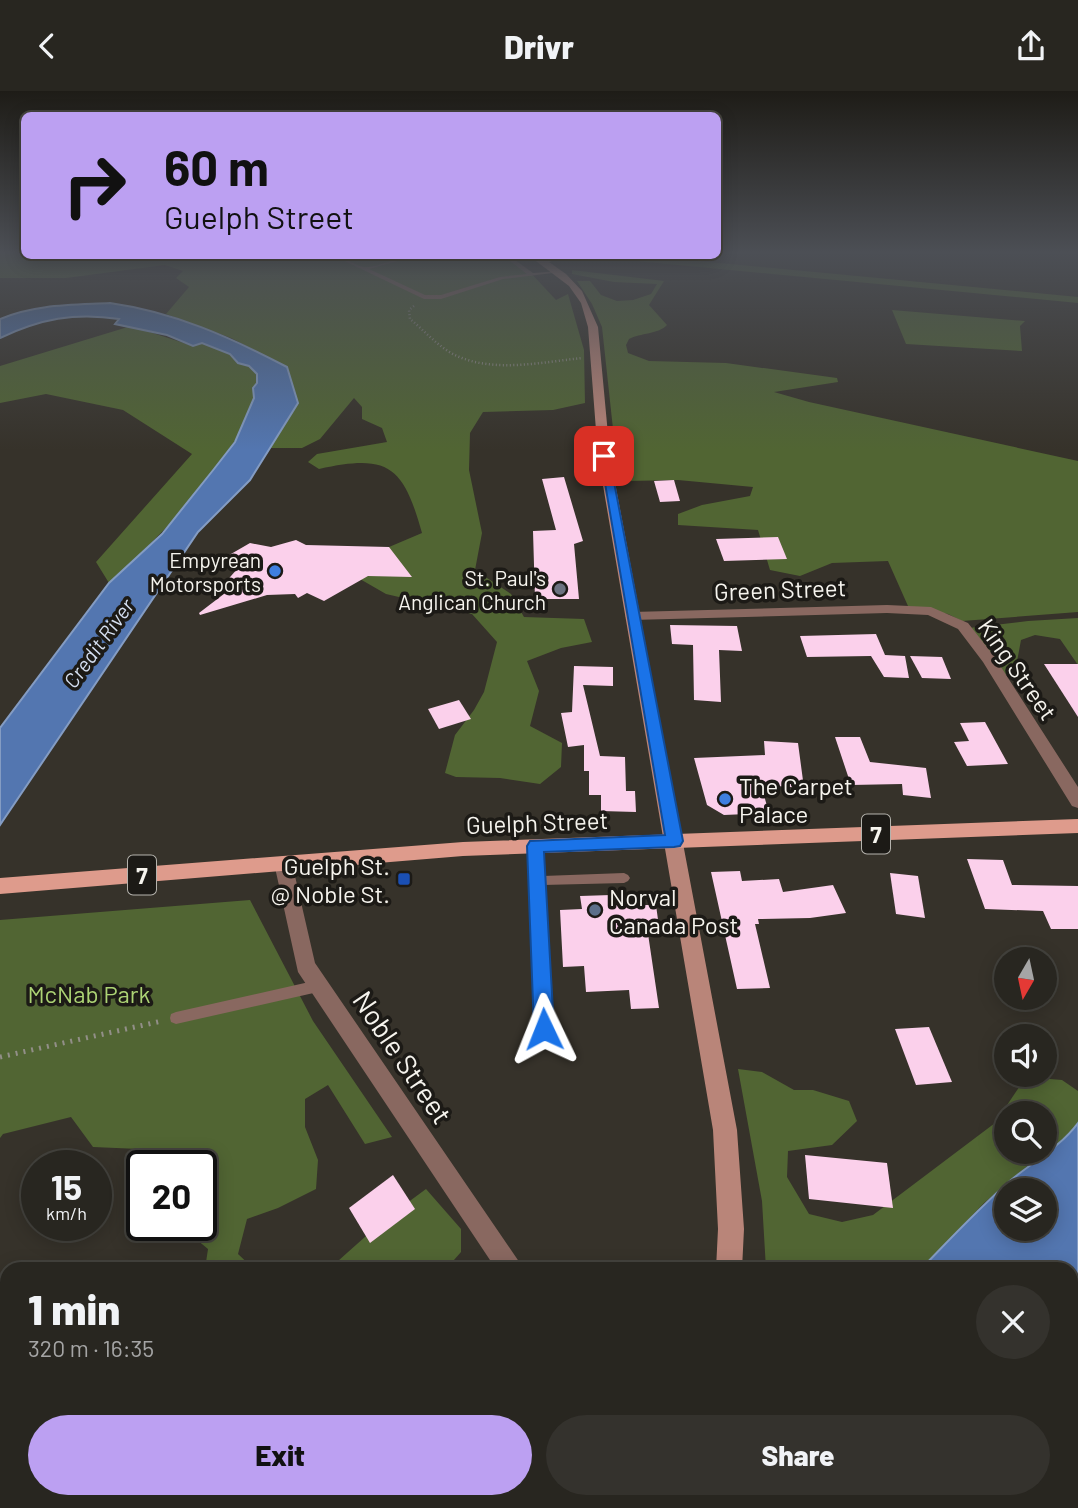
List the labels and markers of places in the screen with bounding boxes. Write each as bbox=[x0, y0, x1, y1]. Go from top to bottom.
pin bbox=[574, 426, 634, 486]
place label: Empyrean Motorsports bbox=[150, 547, 261, 596]
marker: Empyrean Motorsports bbox=[267, 563, 283, 579]
place label: St. Paul's Anglican Church bbox=[398, 565, 546, 614]
marker: St. Paul's Anglican Church bbox=[552, 581, 568, 597]
place label: The Carpet Palace bbox=[739, 771, 853, 828]
marker: The Carpet Palace bbox=[717, 791, 733, 807]
place label: Guelph St. @ Noble St. bbox=[270, 851, 390, 908]
marker: Guelph St. @ Noble St. bbox=[396, 871, 412, 887]
place label: Norval Canada Post bbox=[609, 882, 738, 939]
marker: Norval Canada Post bbox=[587, 902, 603, 918]

